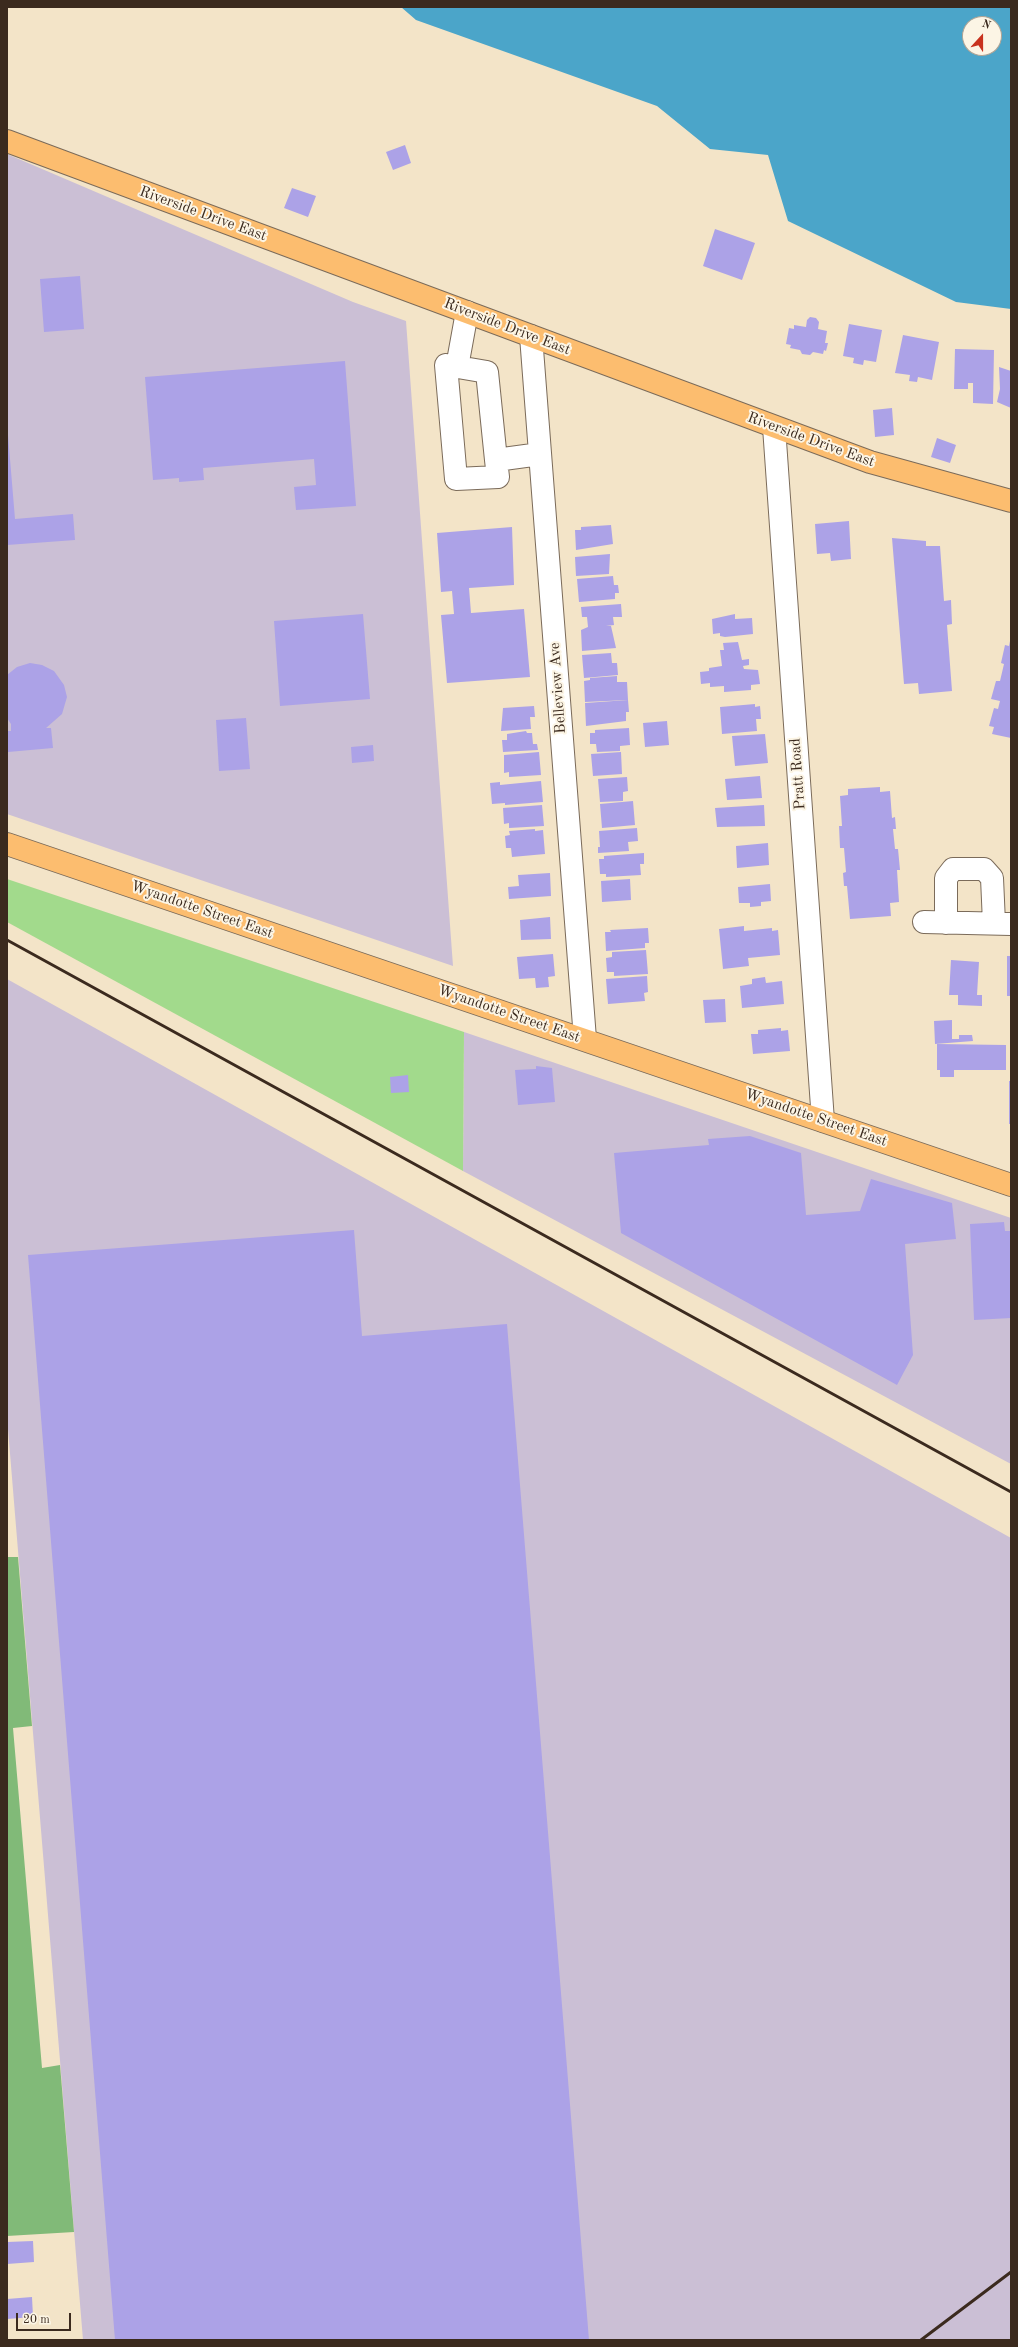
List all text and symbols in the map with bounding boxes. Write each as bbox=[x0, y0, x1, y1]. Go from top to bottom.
north arrow bbox=[962, 16, 1002, 56]
text: N bbox=[980, 19, 992, 32]
street label: Riverside Drive East bbox=[137, 183, 269, 245]
street label: Riverside Drive East bbox=[441, 295, 573, 359]
street label: Riverside Drive East bbox=[745, 409, 877, 471]
street label: Belleview Ave bbox=[546, 642, 570, 734]
street label: Pratt Road bbox=[787, 738, 809, 810]
street label: Wyandotte Street East bbox=[128, 877, 276, 943]
street label: Wyandotte Street East bbox=[435, 981, 583, 1047]
street label: Wyandotte Street East bbox=[742, 1085, 890, 1151]
scale bar bbox=[18, 2305, 73, 2331]
text: 20 m bbox=[23, 2314, 50, 2326]

